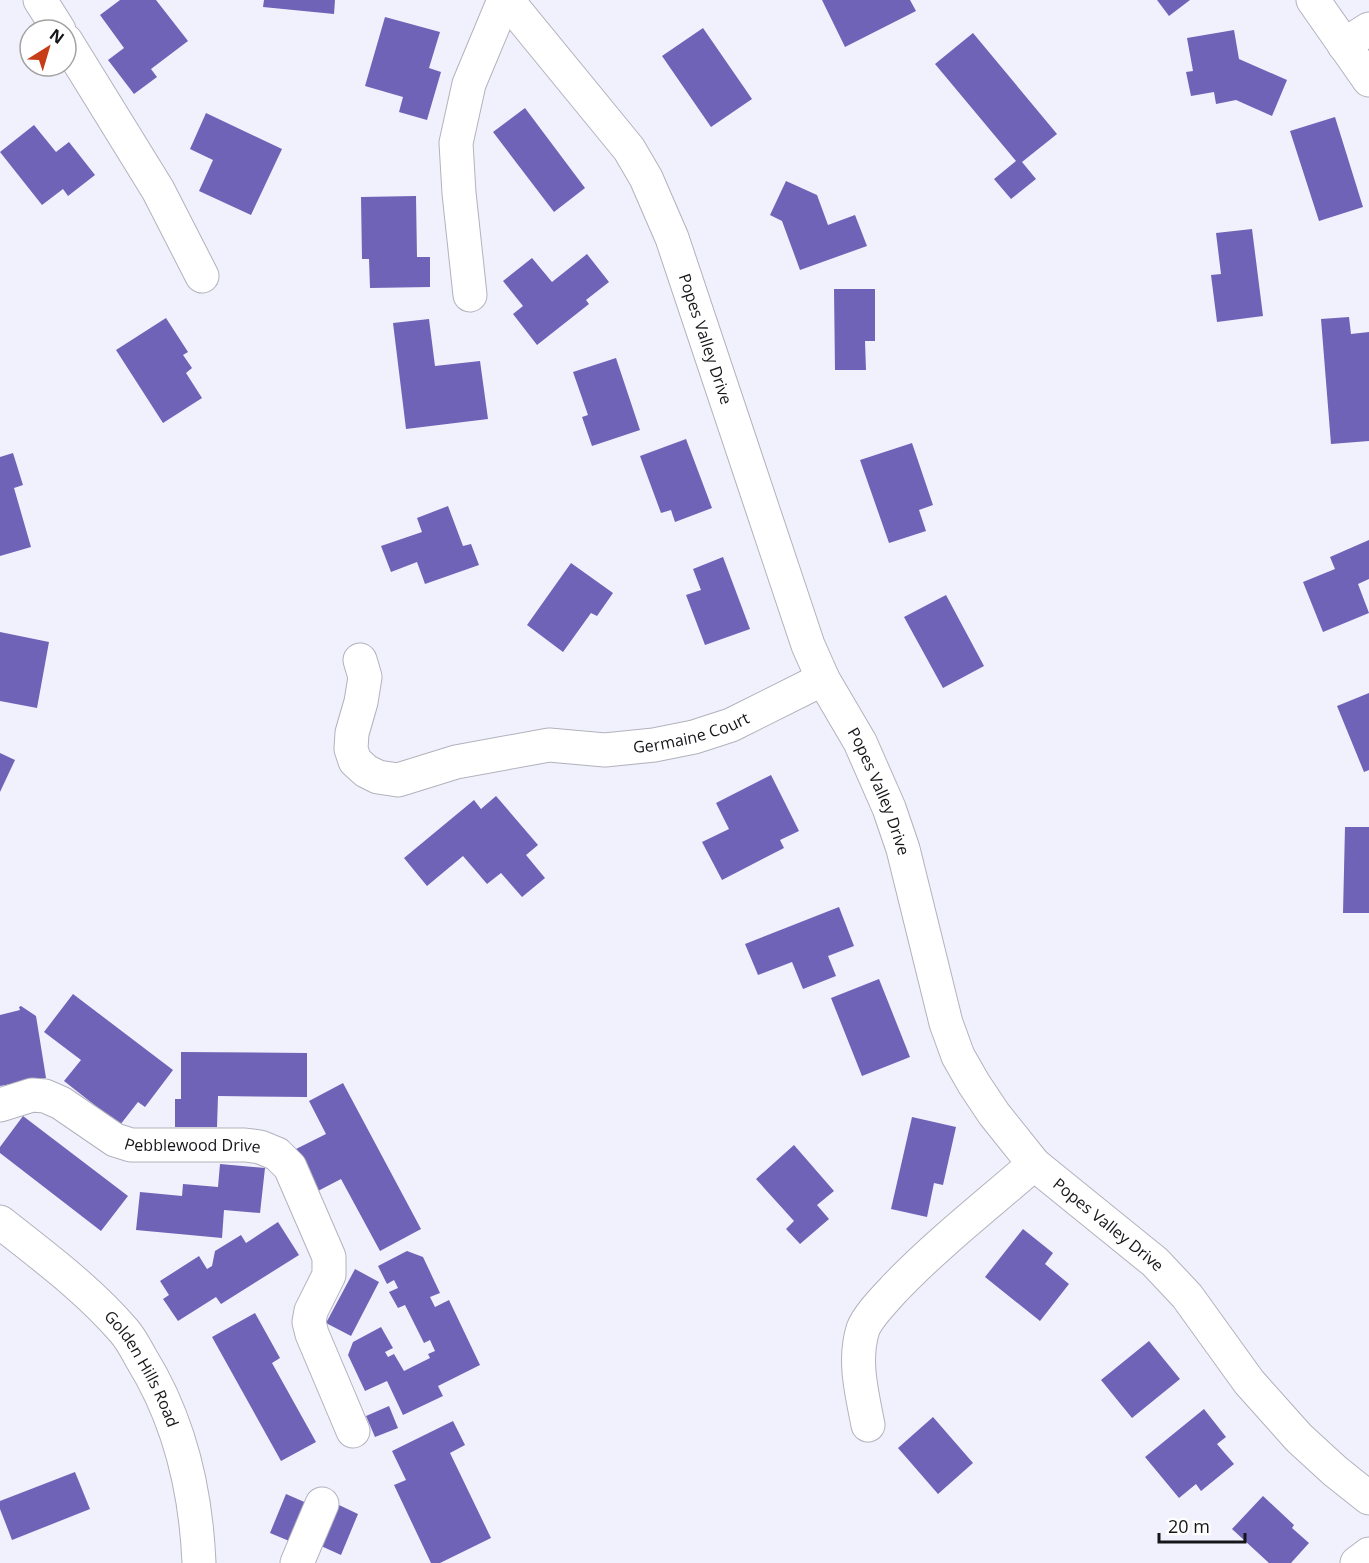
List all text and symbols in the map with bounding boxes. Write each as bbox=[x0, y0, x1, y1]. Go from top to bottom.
north arrow bbox=[18, 18, 78, 78]
text: N bbox=[45, 23, 69, 49]
street label: Popes Valley Drive bbox=[674, 271, 738, 407]
street label: Germaine Court bbox=[632, 707, 753, 758]
street label: Popes Valley Drive bbox=[843, 723, 915, 857]
street label: Pebblewood Drive bbox=[122, 1133, 262, 1158]
street label: Popes Valley Drive bbox=[1049, 1173, 1169, 1276]
street label: Golden Hills Road bbox=[100, 1305, 184, 1430]
scale bar bbox=[1159, 1506, 1244, 1544]
text: 20 m bbox=[1168, 1514, 1210, 1538]

